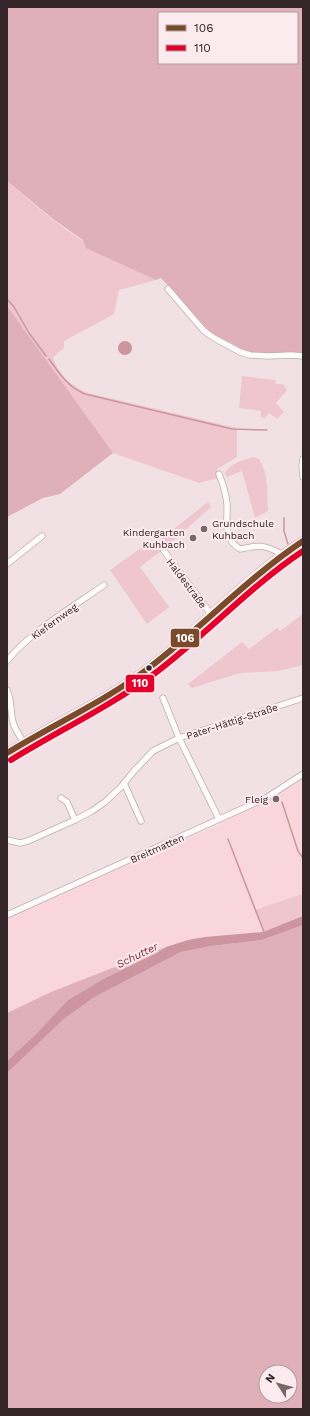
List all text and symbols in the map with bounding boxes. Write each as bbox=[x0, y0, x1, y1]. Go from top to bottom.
legend bbox=[158, 12, 298, 64]
text: 106 bbox=[194, 21, 213, 35]
text: 110 bbox=[194, 41, 211, 55]
place label: Grundschule Kuhbach bbox=[212, 518, 274, 541]
marker: Grundschule Kuhbach bbox=[199, 524, 209, 534]
place label: Kindergarten Kuhbach bbox=[123, 527, 185, 550]
marker: Kindergarten Kuhbach bbox=[188, 533, 198, 543]
street label: Haldestraße bbox=[164, 556, 209, 610]
street label: Kiefernweg bbox=[29, 601, 80, 642]
line badge: 106 bbox=[170, 628, 200, 648]
text: 106 bbox=[176, 632, 195, 645]
unlabelled marker bbox=[144, 663, 154, 673]
line badge: 110 bbox=[125, 674, 155, 693]
text: 110 bbox=[132, 677, 148, 690]
street label: Pater-Hättig-Straße bbox=[185, 701, 279, 741]
place label: Fleig bbox=[245, 794, 269, 805]
marker: Fleig bbox=[271, 794, 281, 804]
street label: Breitmatten bbox=[129, 832, 186, 865]
water label: Schutter bbox=[114, 939, 161, 971]
north arrow bbox=[258, 1364, 298, 1404]
text: N bbox=[263, 1371, 278, 1386]

